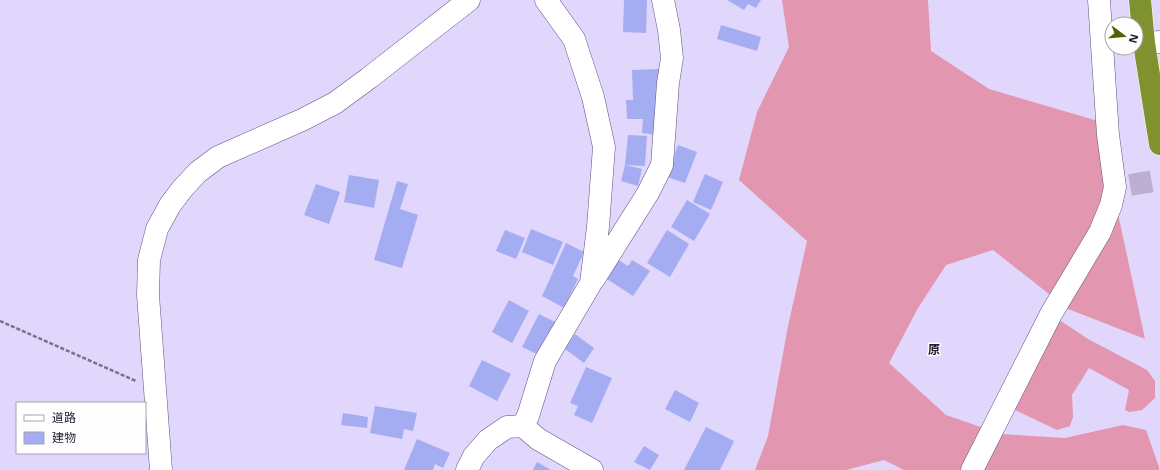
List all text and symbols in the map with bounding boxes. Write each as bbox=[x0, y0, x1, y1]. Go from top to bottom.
north arrow bbox=[1104, 16, 1144, 56]
text: N bbox=[1126, 33, 1143, 45]
district label: 原 bbox=[928, 341, 940, 358]
legend bbox=[16, 402, 146, 454]
text: 道路 bbox=[52, 409, 76, 426]
text: 建物 bbox=[52, 429, 76, 446]

